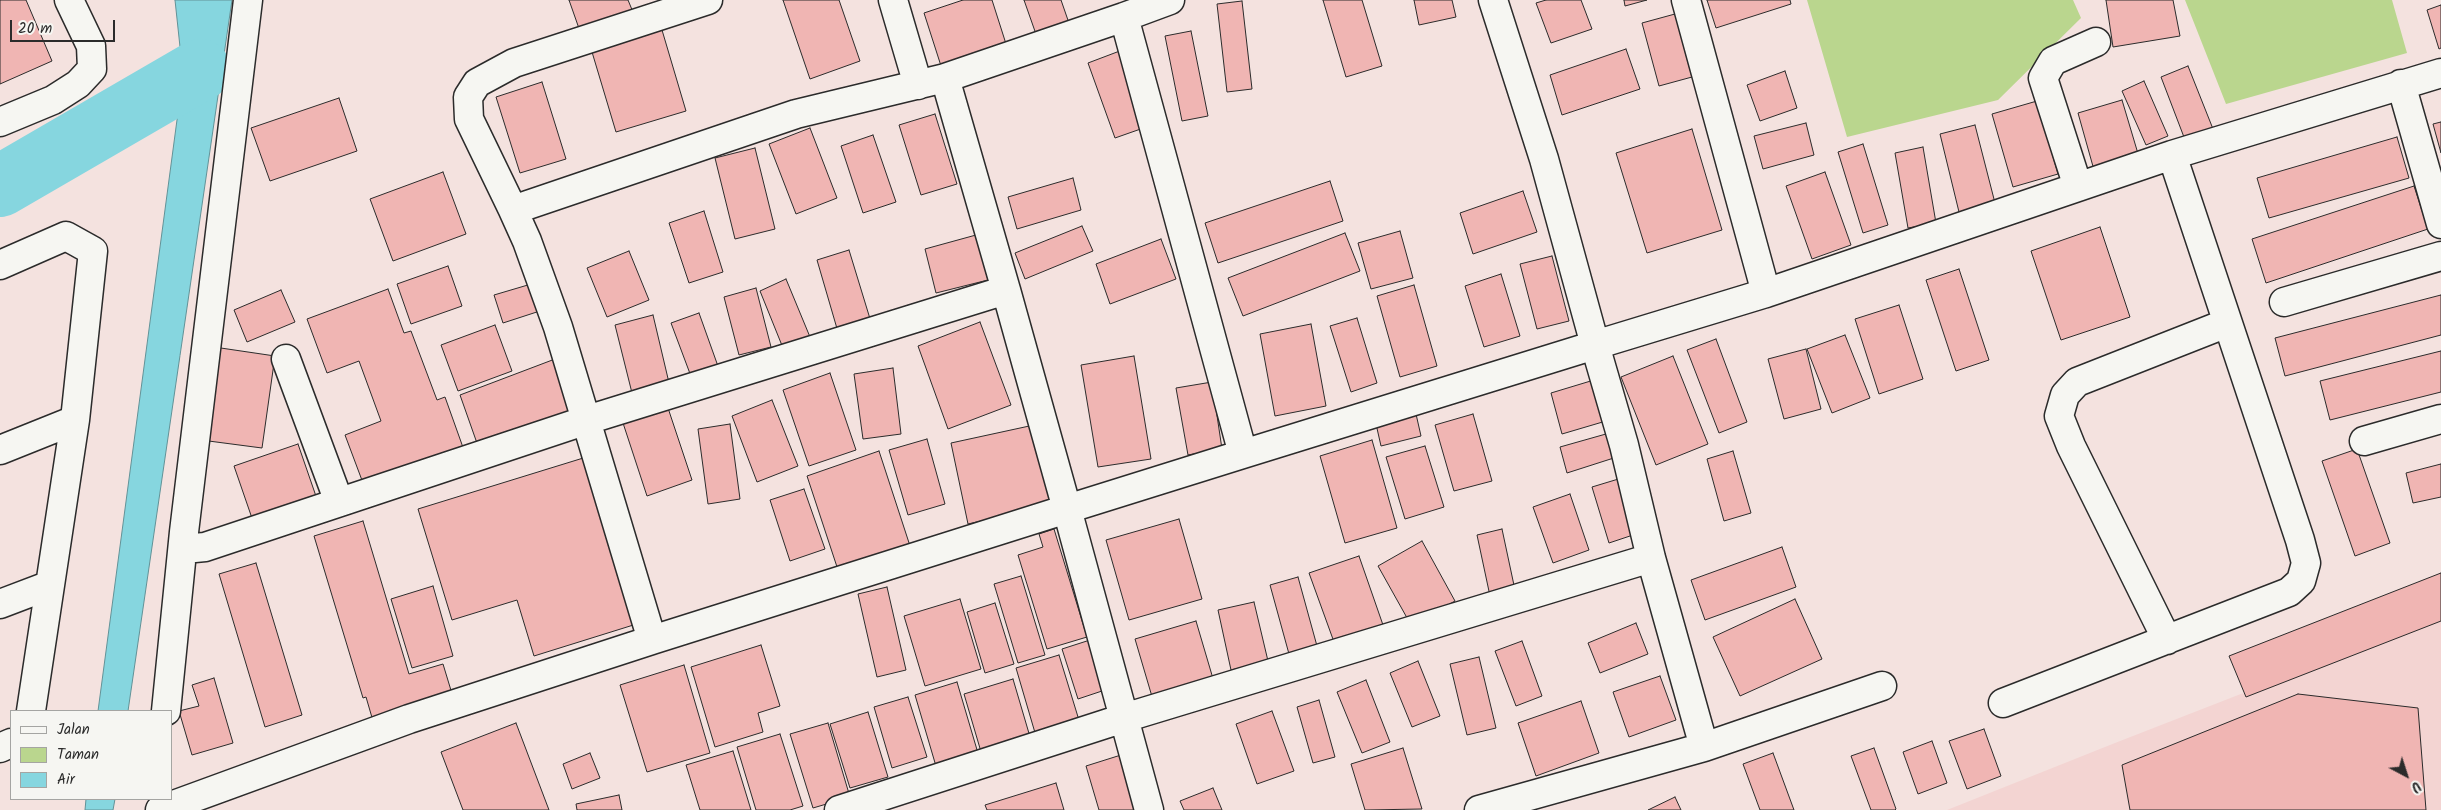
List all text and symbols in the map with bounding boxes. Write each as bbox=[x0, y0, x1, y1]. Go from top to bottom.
scale bar bbox=[12, 10, 118, 42]
text: 20 m bbox=[18, 17, 52, 41]
legend bbox=[10, 710, 172, 800]
text: Jalan bbox=[57, 718, 90, 742]
text: Taman bbox=[57, 743, 99, 767]
north arrow bbox=[2381, 750, 2431, 800]
text: Air bbox=[57, 768, 75, 792]
text: U bbox=[2405, 775, 2426, 798]

